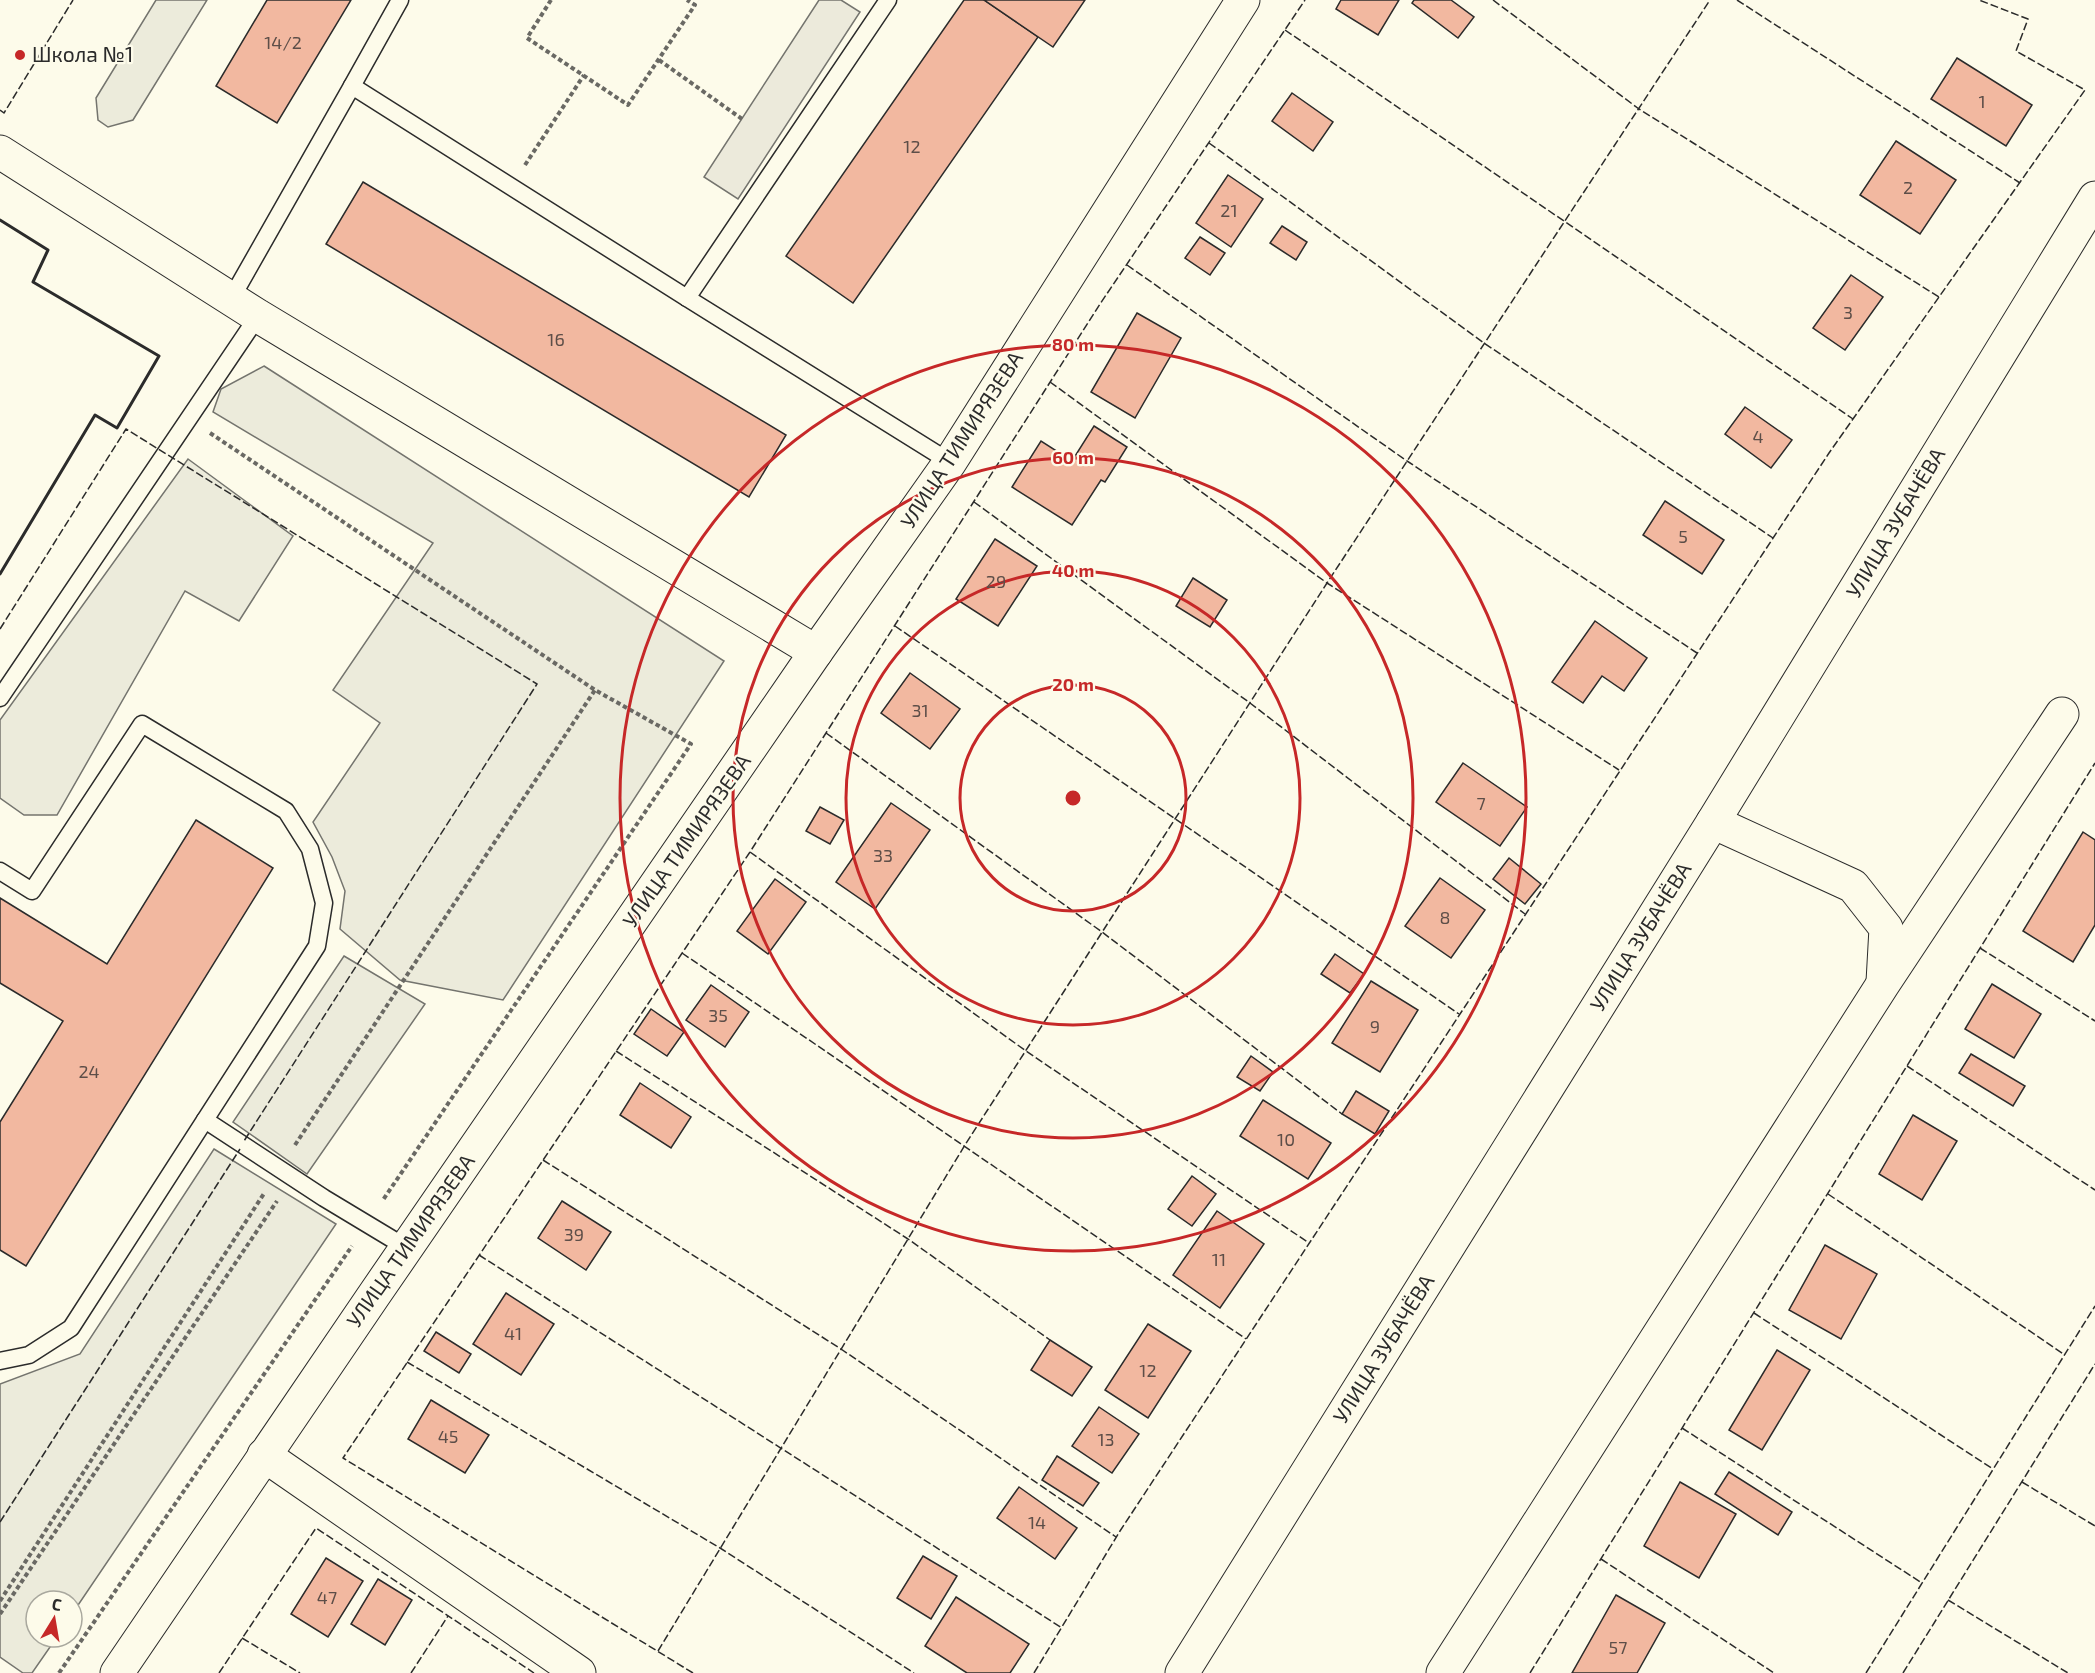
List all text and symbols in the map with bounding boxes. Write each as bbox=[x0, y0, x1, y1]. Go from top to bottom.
house number: 14/2 bbox=[264, 31, 302, 53]
place label: Школа №1 bbox=[32, 41, 133, 66]
marker: Школа №1 bbox=[13, 48, 27, 62]
house number: 1 bbox=[1978, 90, 1986, 112]
house number: 12 bbox=[903, 135, 921, 157]
house number: 2 bbox=[1903, 176, 1913, 198]
house number: 21 bbox=[1220, 199, 1238, 221]
house number: 3 bbox=[1843, 301, 1853, 323]
house number: 16 bbox=[547, 328, 565, 350]
text: 80 m bbox=[1052, 333, 1094, 355]
street label: УЛИЦА ТИМИРЯЗЕВА bbox=[894, 346, 1027, 532]
house number: 4 bbox=[1752, 425, 1764, 447]
street label: УЛИЦА ЗУБАЧЁВА bbox=[1840, 443, 1949, 602]
text: 60 m bbox=[1052, 446, 1094, 468]
house number: 5 bbox=[1678, 525, 1688, 547]
text: 40 m bbox=[1052, 559, 1094, 581]
house number: 29 bbox=[986, 570, 1006, 592]
text: 20 m bbox=[1052, 673, 1094, 695]
house number: 31 bbox=[911, 699, 929, 721]
street label: УЛИЦА ТИМИРЯЗЕВА bbox=[617, 749, 755, 932]
centre of rings bbox=[1063, 788, 1083, 808]
house number: 7 bbox=[1476, 792, 1486, 814]
house number: 33 bbox=[873, 844, 893, 866]
street label: УЛИЦА ЗУБАЧЁВА bbox=[1584, 857, 1696, 1015]
house number: 8 bbox=[1440, 906, 1450, 928]
house number: 35 bbox=[708, 1004, 728, 1026]
house number: 9 bbox=[1370, 1015, 1380, 1037]
house number: 24 bbox=[78, 1060, 100, 1082]
house number: 10 bbox=[1277, 1128, 1295, 1150]
street label: УЛИЦА ТИМИРЯЗЕВА bbox=[341, 1149, 479, 1332]
house number: 39 bbox=[564, 1223, 584, 1245]
house number: 11 bbox=[1212, 1248, 1226, 1270]
street label: УЛИЦА ЗУБАЧЁВА bbox=[1327, 1269, 1439, 1427]
house number: 41 bbox=[504, 1322, 522, 1344]
house number: 12 bbox=[1139, 1359, 1157, 1381]
house number: 45 bbox=[438, 1425, 458, 1447]
house number: 13 bbox=[1097, 1428, 1115, 1450]
house number: 14 bbox=[1028, 1511, 1046, 1533]
house number: 47 bbox=[317, 1586, 337, 1608]
north arrow bbox=[24, 1589, 84, 1649]
text: С bbox=[51, 1594, 63, 1614]
house number: 57 bbox=[1609, 1636, 1627, 1658]

